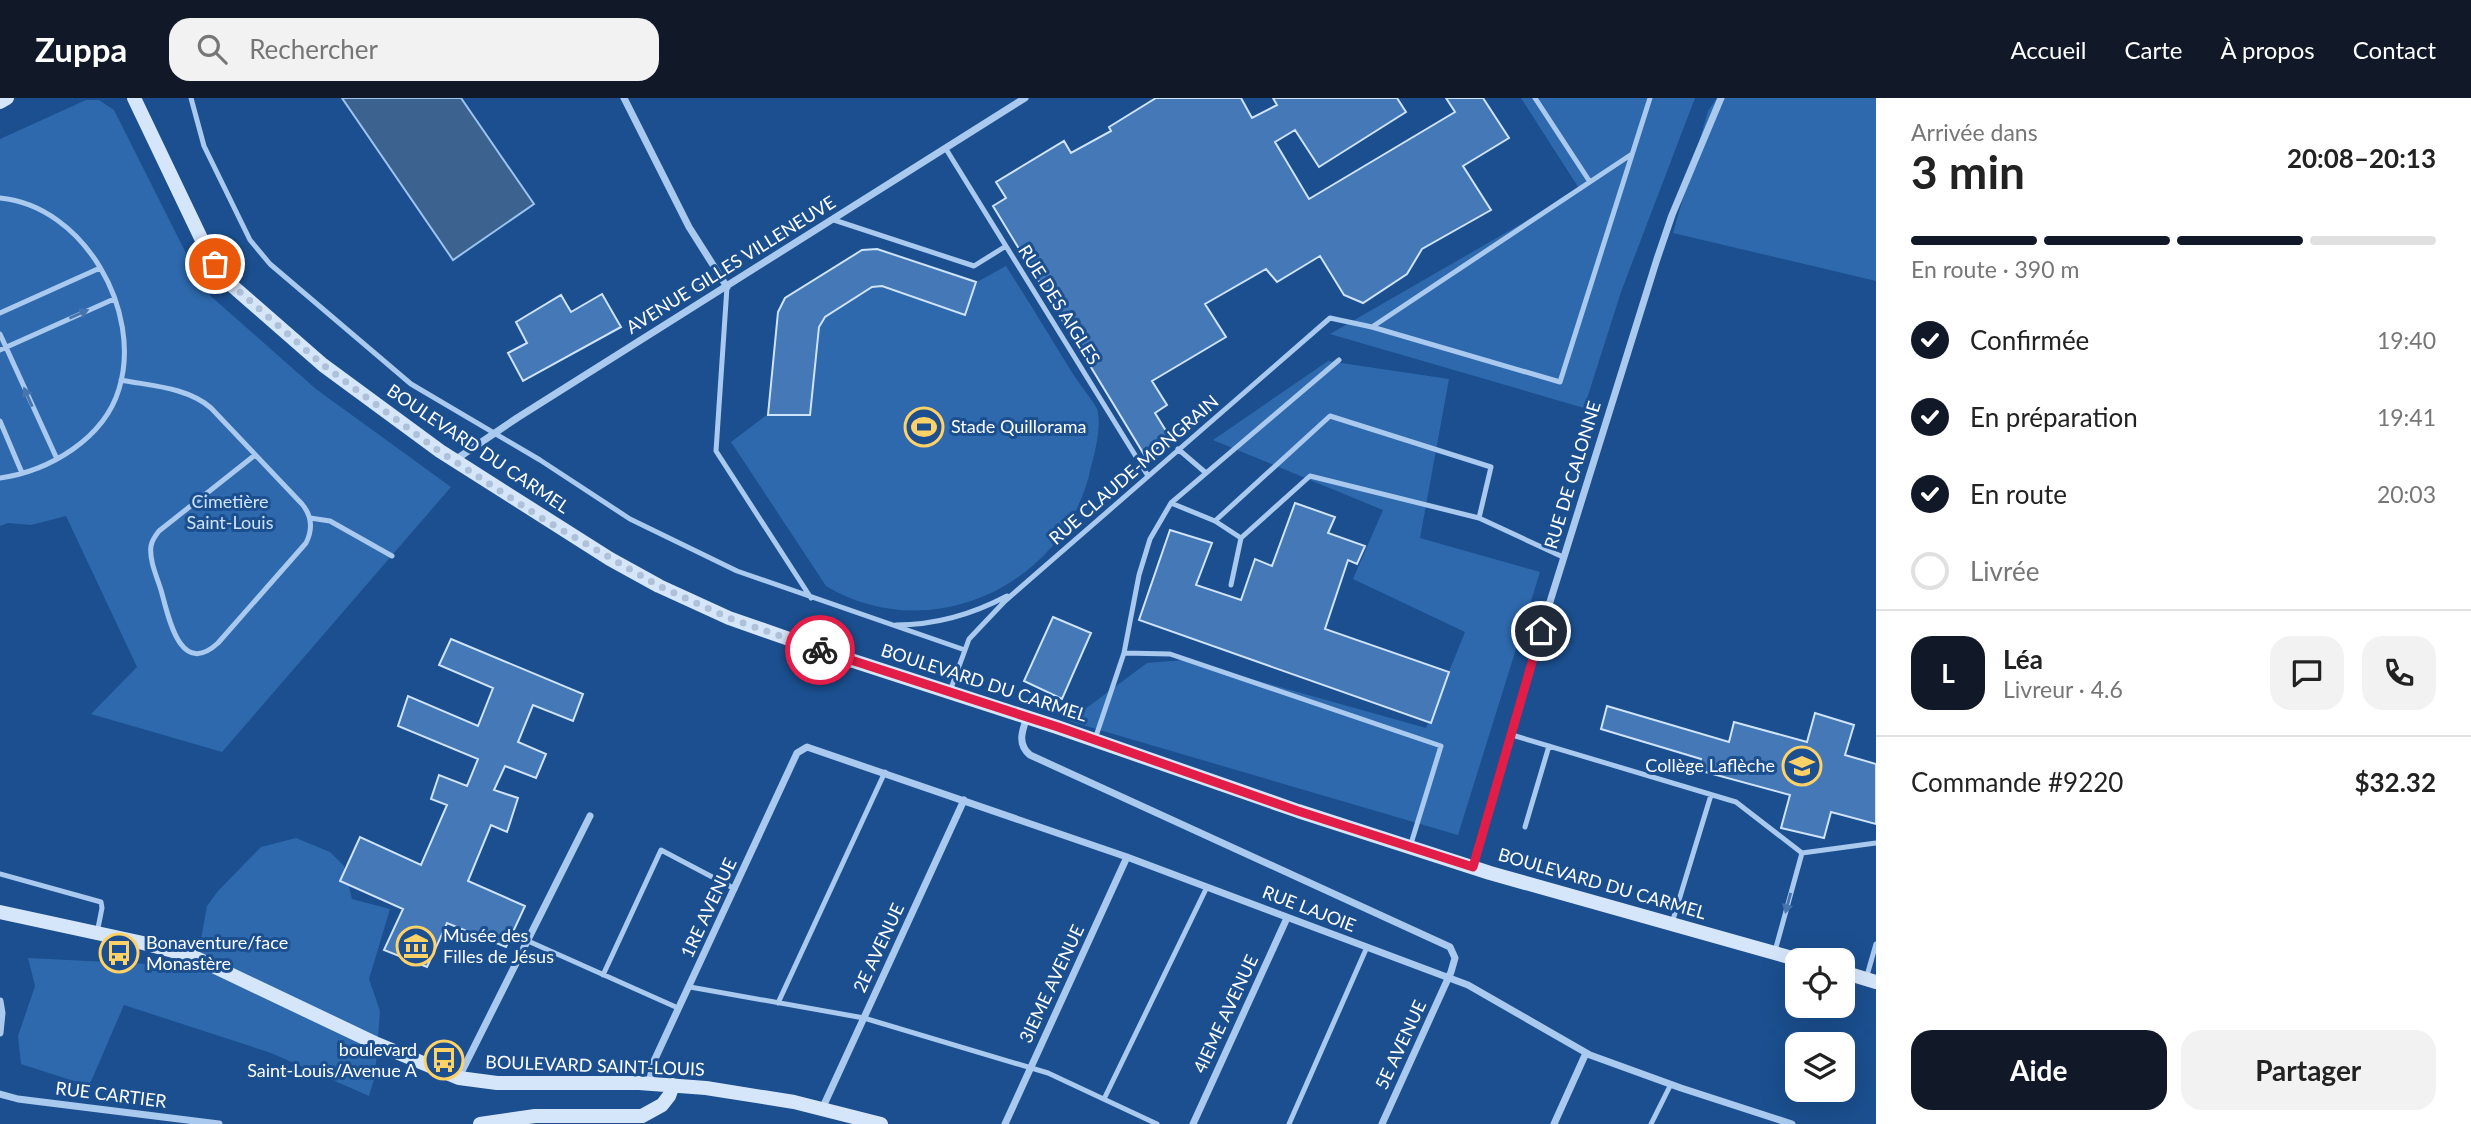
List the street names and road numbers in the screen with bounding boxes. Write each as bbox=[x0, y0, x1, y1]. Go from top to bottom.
street label: AVENUE GILLES VILLENEUVE bbox=[622, 191, 839, 338]
street label: RUE DES AIGLES bbox=[1014, 241, 1106, 368]
street label: BOULEVARD DU CARMEL bbox=[383, 379, 574, 517]
street label: RUE CLAUDE-MONGRAIN bbox=[1044, 390, 1222, 549]
street label: RUE DE CALONNE bbox=[1539, 398, 1605, 551]
street label: BOULEVARD DU CARMEL bbox=[879, 638, 1090, 726]
street label: BOULEVARD DU CARMEL bbox=[1496, 843, 1709, 923]
street label: 1RE AVENUE bbox=[675, 854, 741, 961]
street label: RUE LAJOIE bbox=[1260, 880, 1359, 936]
street label: 2E AVENUE bbox=[848, 899, 908, 996]
street label: 3IEME AVENUE bbox=[1014, 921, 1088, 1046]
street label: 4IEME AVENUE bbox=[1188, 951, 1262, 1076]
street label: 5E AVENUE bbox=[1370, 996, 1430, 1093]
street label: BOULEVARD SAINT-LOUIS bbox=[485, 1050, 705, 1080]
street label: RUE CARTIER bbox=[54, 1076, 169, 1112]

